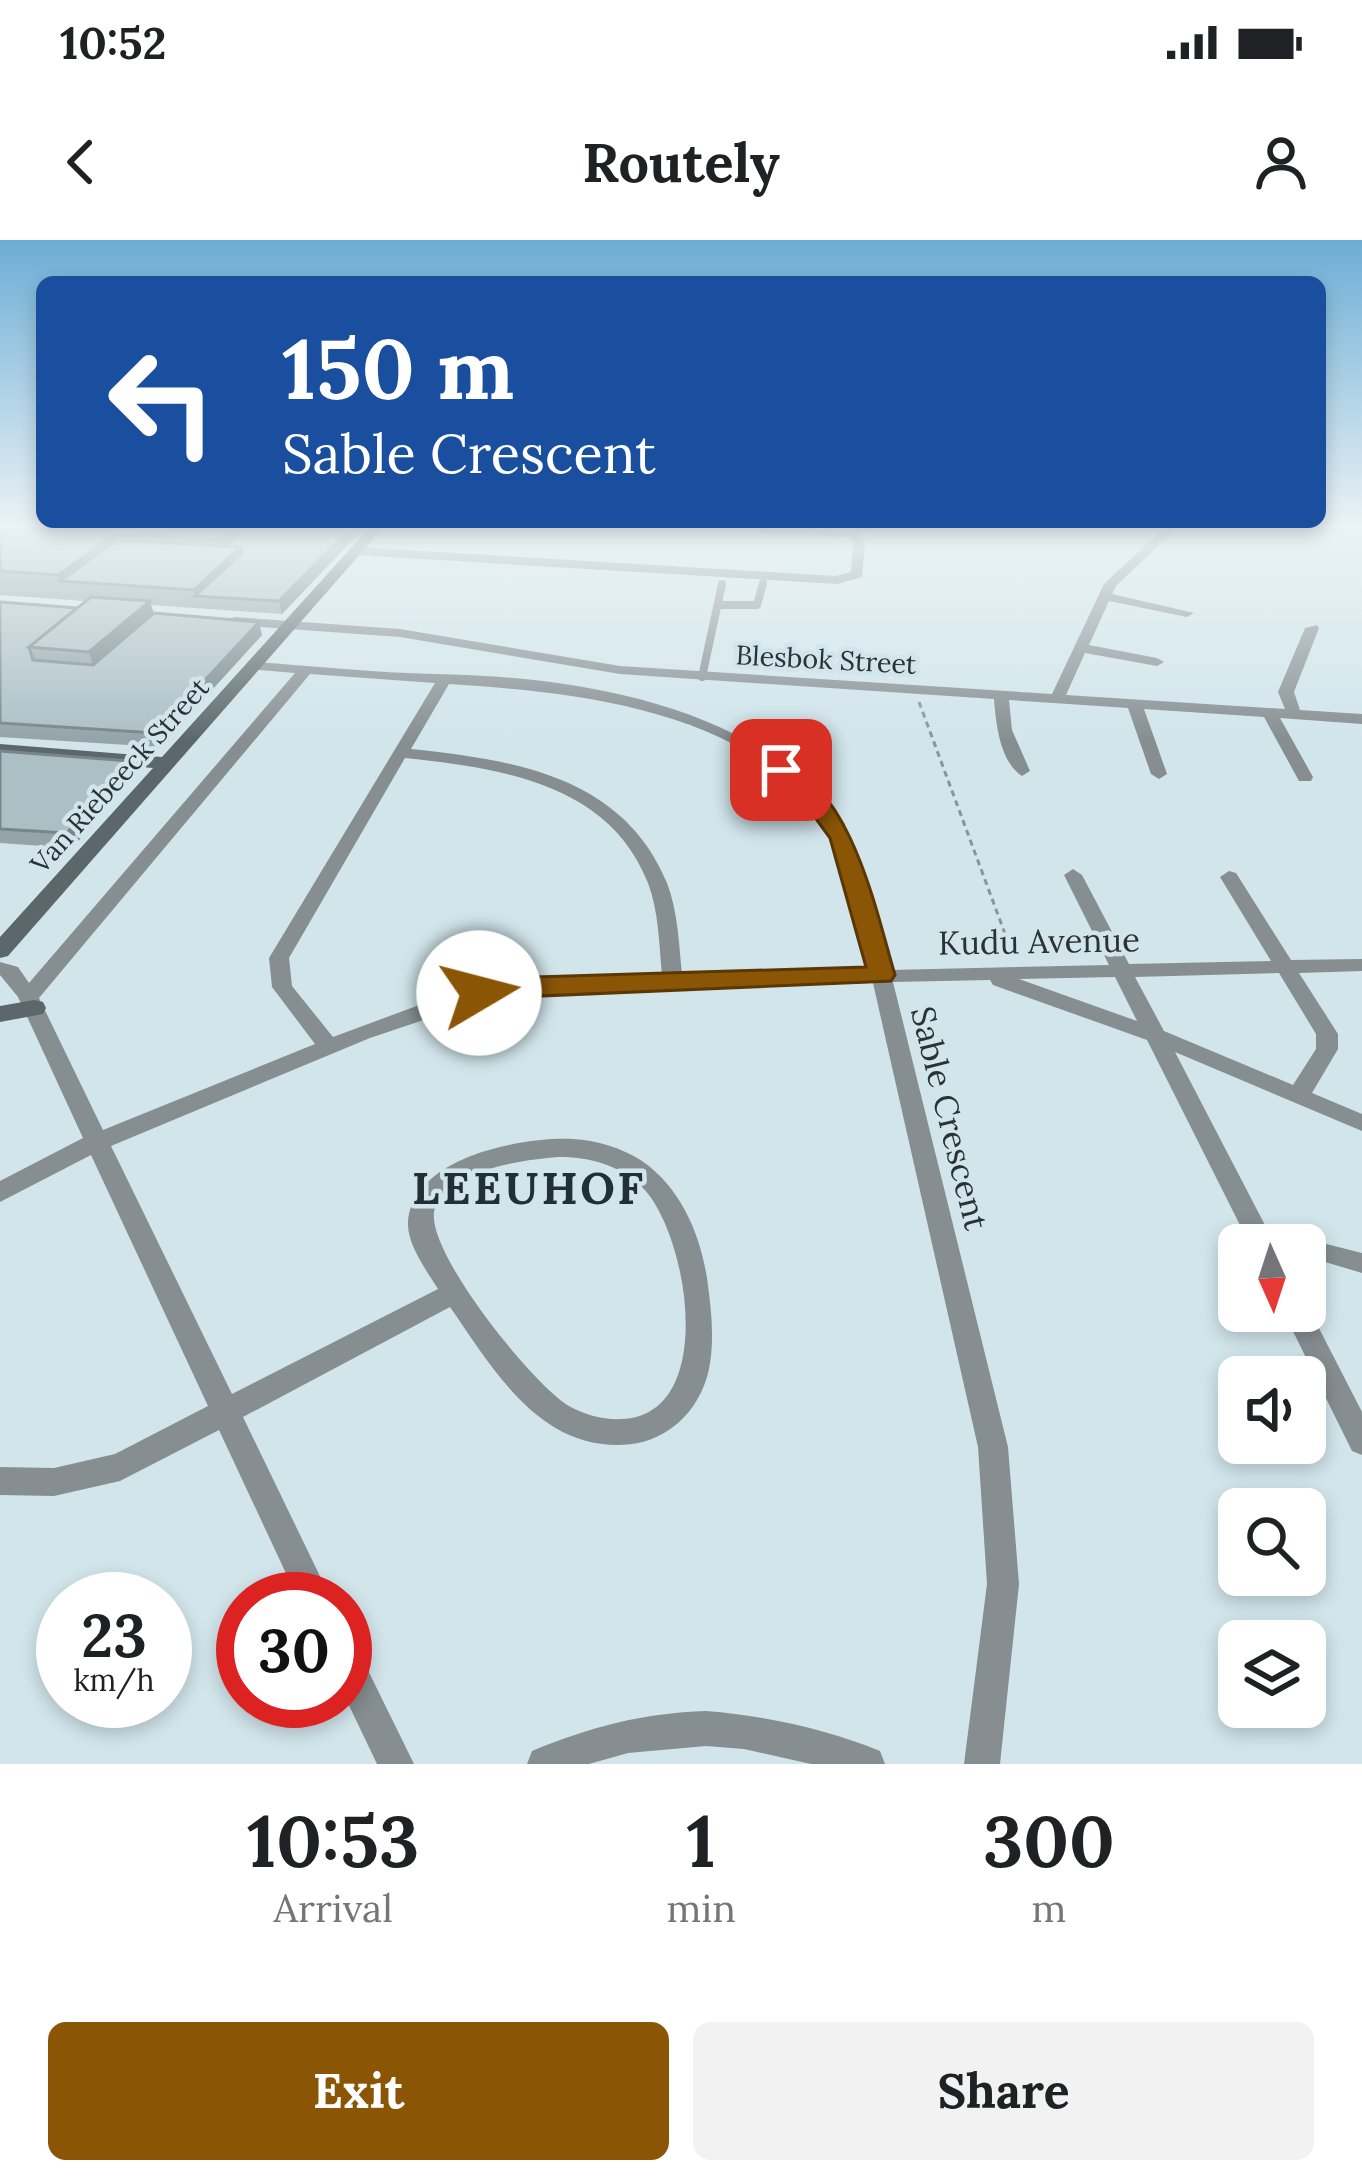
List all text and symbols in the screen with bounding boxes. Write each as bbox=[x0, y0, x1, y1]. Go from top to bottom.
text: 10:52 bbox=[60, 14, 166, 71]
text: Routely bbox=[582, 128, 780, 197]
icon: back bbox=[48, 129, 114, 195]
icon: person bbox=[1248, 129, 1314, 195]
text: 150 m bbox=[282, 314, 514, 422]
icon: left bbox=[84, 324, 240, 480]
text: Sable Crescent bbox=[282, 419, 656, 488]
street label: Blesbok Street bbox=[735, 637, 918, 681]
street label: Van Riebeeck Street bbox=[22, 670, 216, 881]
pin bbox=[730, 719, 832, 821]
icon: arrive bbox=[748, 737, 814, 803]
street label: Kudu Avenue bbox=[938, 918, 1140, 964]
position arrow bbox=[416, 930, 542, 1056]
street label: Sable Crescent bbox=[902, 1002, 998, 1234]
district label: LEEUHOF bbox=[412, 1159, 646, 1216]
north arrow bbox=[1218, 1224, 1326, 1332]
map controls bbox=[1218, 1224, 1326, 1728]
button: sound bbox=[1218, 1356, 1326, 1464]
button: search bbox=[1218, 1488, 1326, 1596]
speed limit sign: 30 bbox=[216, 1572, 372, 1728]
text: 23 bbox=[81, 1597, 147, 1673]
button: layers bbox=[1218, 1620, 1326, 1728]
text: km/h bbox=[73, 1661, 155, 1699]
text: 10:53 bbox=[247, 1795, 419, 1887]
text: 1 bbox=[687, 1795, 716, 1887]
text: 300 bbox=[983, 1795, 1115, 1887]
text: Arrival bbox=[274, 1883, 393, 1933]
text: min bbox=[666, 1883, 736, 1933]
text: m bbox=[1031, 1883, 1066, 1933]
button: Exit bbox=[48, 2022, 669, 2160]
button: Share bbox=[693, 2022, 1314, 2160]

